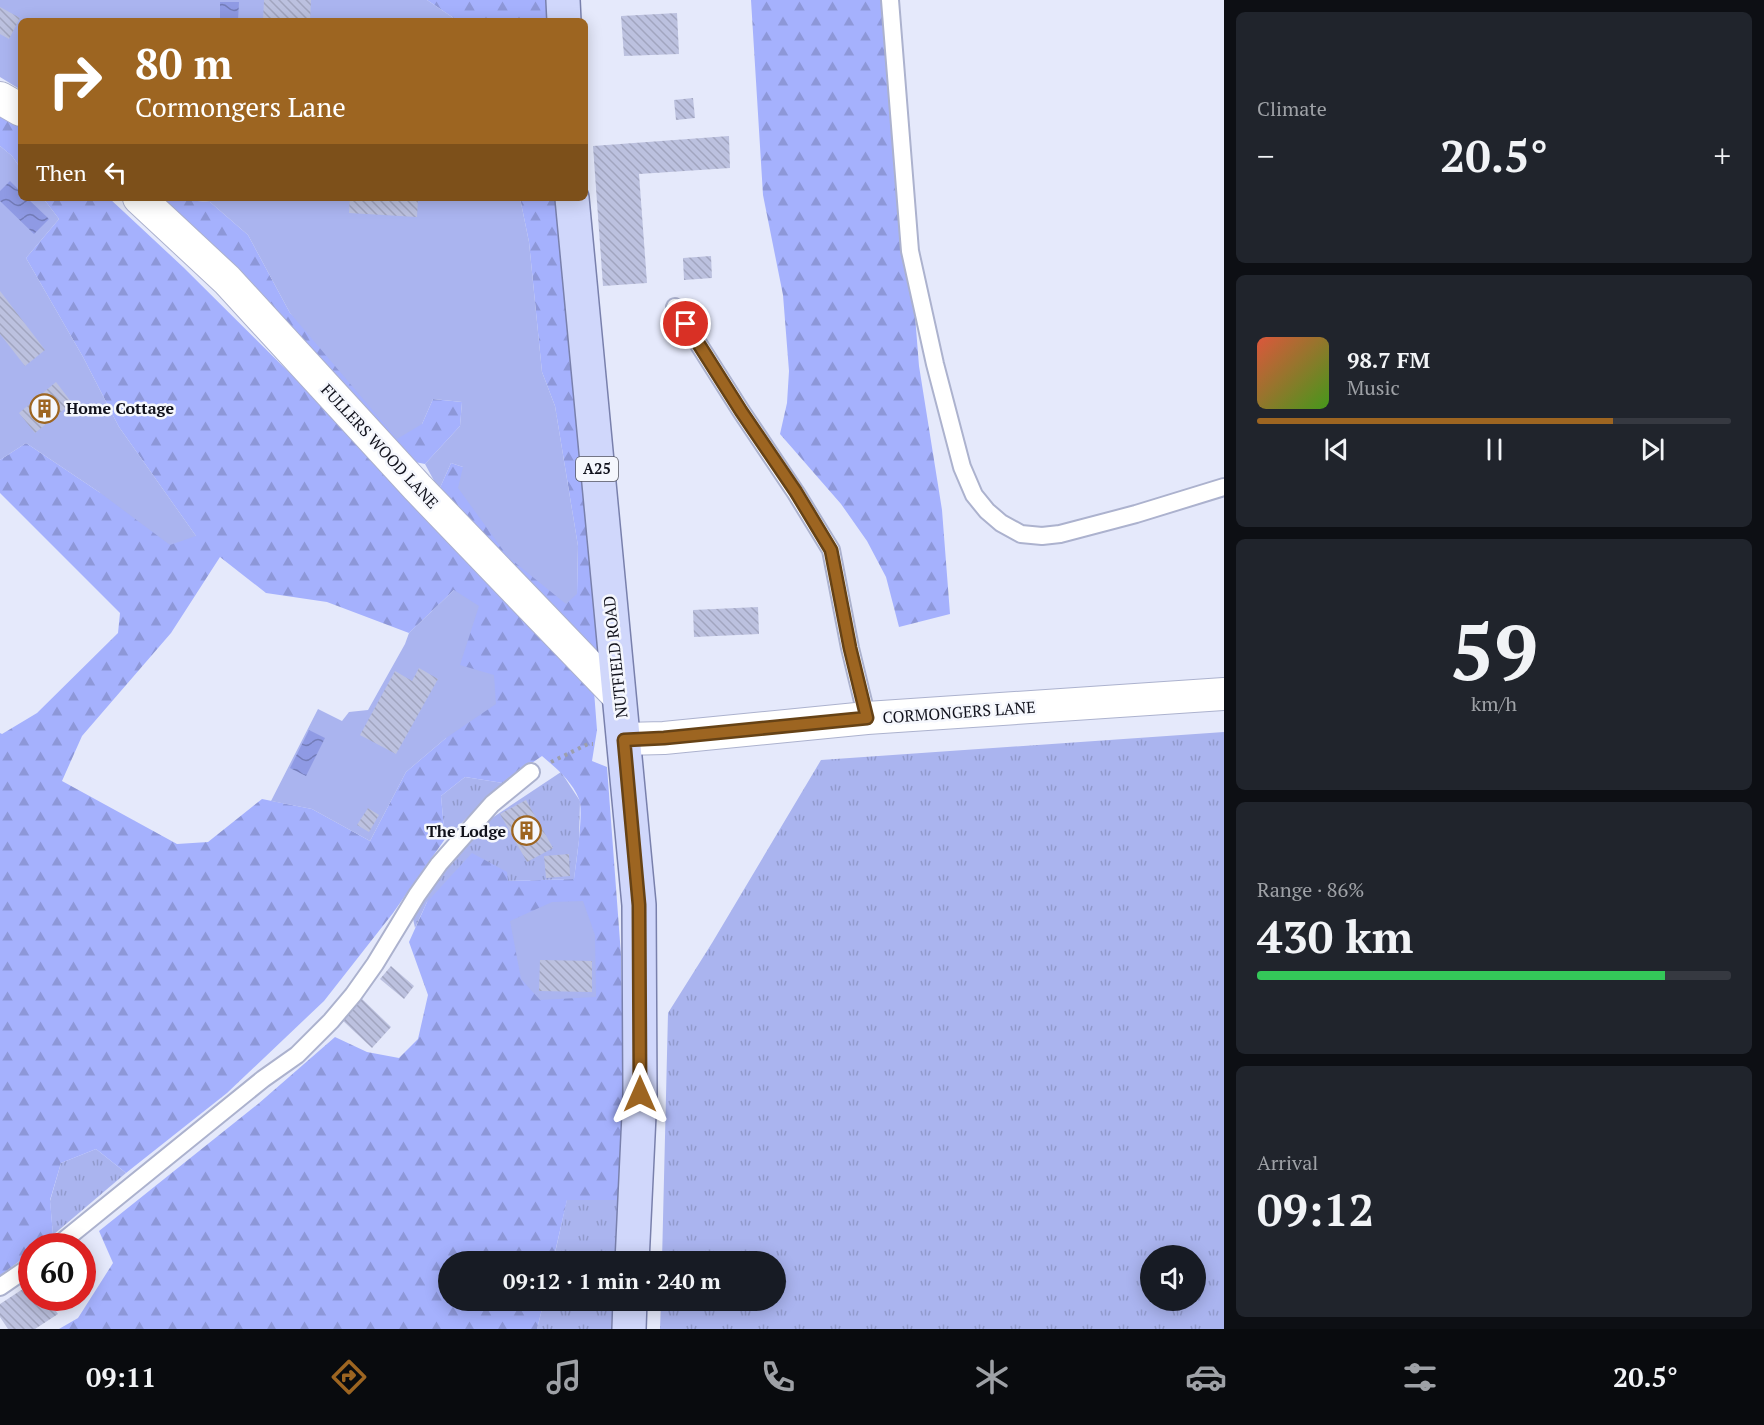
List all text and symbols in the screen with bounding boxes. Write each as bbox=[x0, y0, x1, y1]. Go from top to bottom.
text: 80 m bbox=[135, 35, 233, 91]
icon: right bbox=[36, 42, 114, 120]
text: Cormongers Lane bbox=[135, 89, 346, 125]
text: Climate bbox=[1257, 95, 1327, 122]
text: 20.5° bbox=[1440, 125, 1548, 185]
text: − bbox=[1257, 134, 1275, 177]
text: + bbox=[1713, 134, 1731, 177]
icon: left bbox=[99, 156, 132, 189]
text: Then bbox=[36, 158, 87, 187]
pin bbox=[660, 298, 711, 349]
icon: arrive bbox=[669, 307, 702, 340]
text: 98.7 FM bbox=[1347, 345, 1430, 374]
text: Music bbox=[1347, 374, 1400, 401]
street label: FULLERS WOOD LANE bbox=[316, 379, 444, 513]
building icon: Home Cottage bbox=[29, 392, 61, 424]
place label: Home Cottage bbox=[66, 397, 175, 419]
icon: previous bbox=[1320, 433, 1353, 466]
icon: pause bbox=[1478, 433, 1511, 466]
icon: next bbox=[1636, 433, 1669, 466]
road number: A25 bbox=[576, 457, 618, 481]
street label: NUTFIELD ROAD bbox=[598, 595, 632, 719]
text: 59 bbox=[1450, 599, 1538, 702]
text: km/h bbox=[1471, 690, 1517, 717]
street label: CORMONGERS LANE bbox=[882, 696, 1036, 728]
building icon: The Lodge bbox=[511, 815, 543, 847]
place label: The Lodge bbox=[426, 820, 506, 842]
text: Range · 86% bbox=[1257, 876, 1364, 903]
text: 430 km bbox=[1257, 906, 1413, 966]
position arrow bbox=[608, 1062, 672, 1126]
text: Arrival bbox=[1257, 1149, 1318, 1176]
text: 09:12 bbox=[1257, 1179, 1374, 1239]
speed limit sign: 60 bbox=[18, 1233, 96, 1311]
map controls bbox=[1140, 1245, 1206, 1311]
button: sound bbox=[1140, 1245, 1206, 1311]
text: 09:12 · 1 min · 240 m bbox=[503, 1266, 721, 1295]
icon: directions bbox=[328, 1356, 370, 1398]
icon: music bbox=[543, 1356, 585, 1398]
icon: phone bbox=[757, 1356, 799, 1398]
icon: climate bbox=[971, 1356, 1013, 1398]
icon: car bbox=[1185, 1356, 1227, 1398]
icon: filters bbox=[1399, 1356, 1441, 1398]
text: 09:11 bbox=[86, 1359, 156, 1395]
text: 20.5° bbox=[1613, 1359, 1678, 1395]

